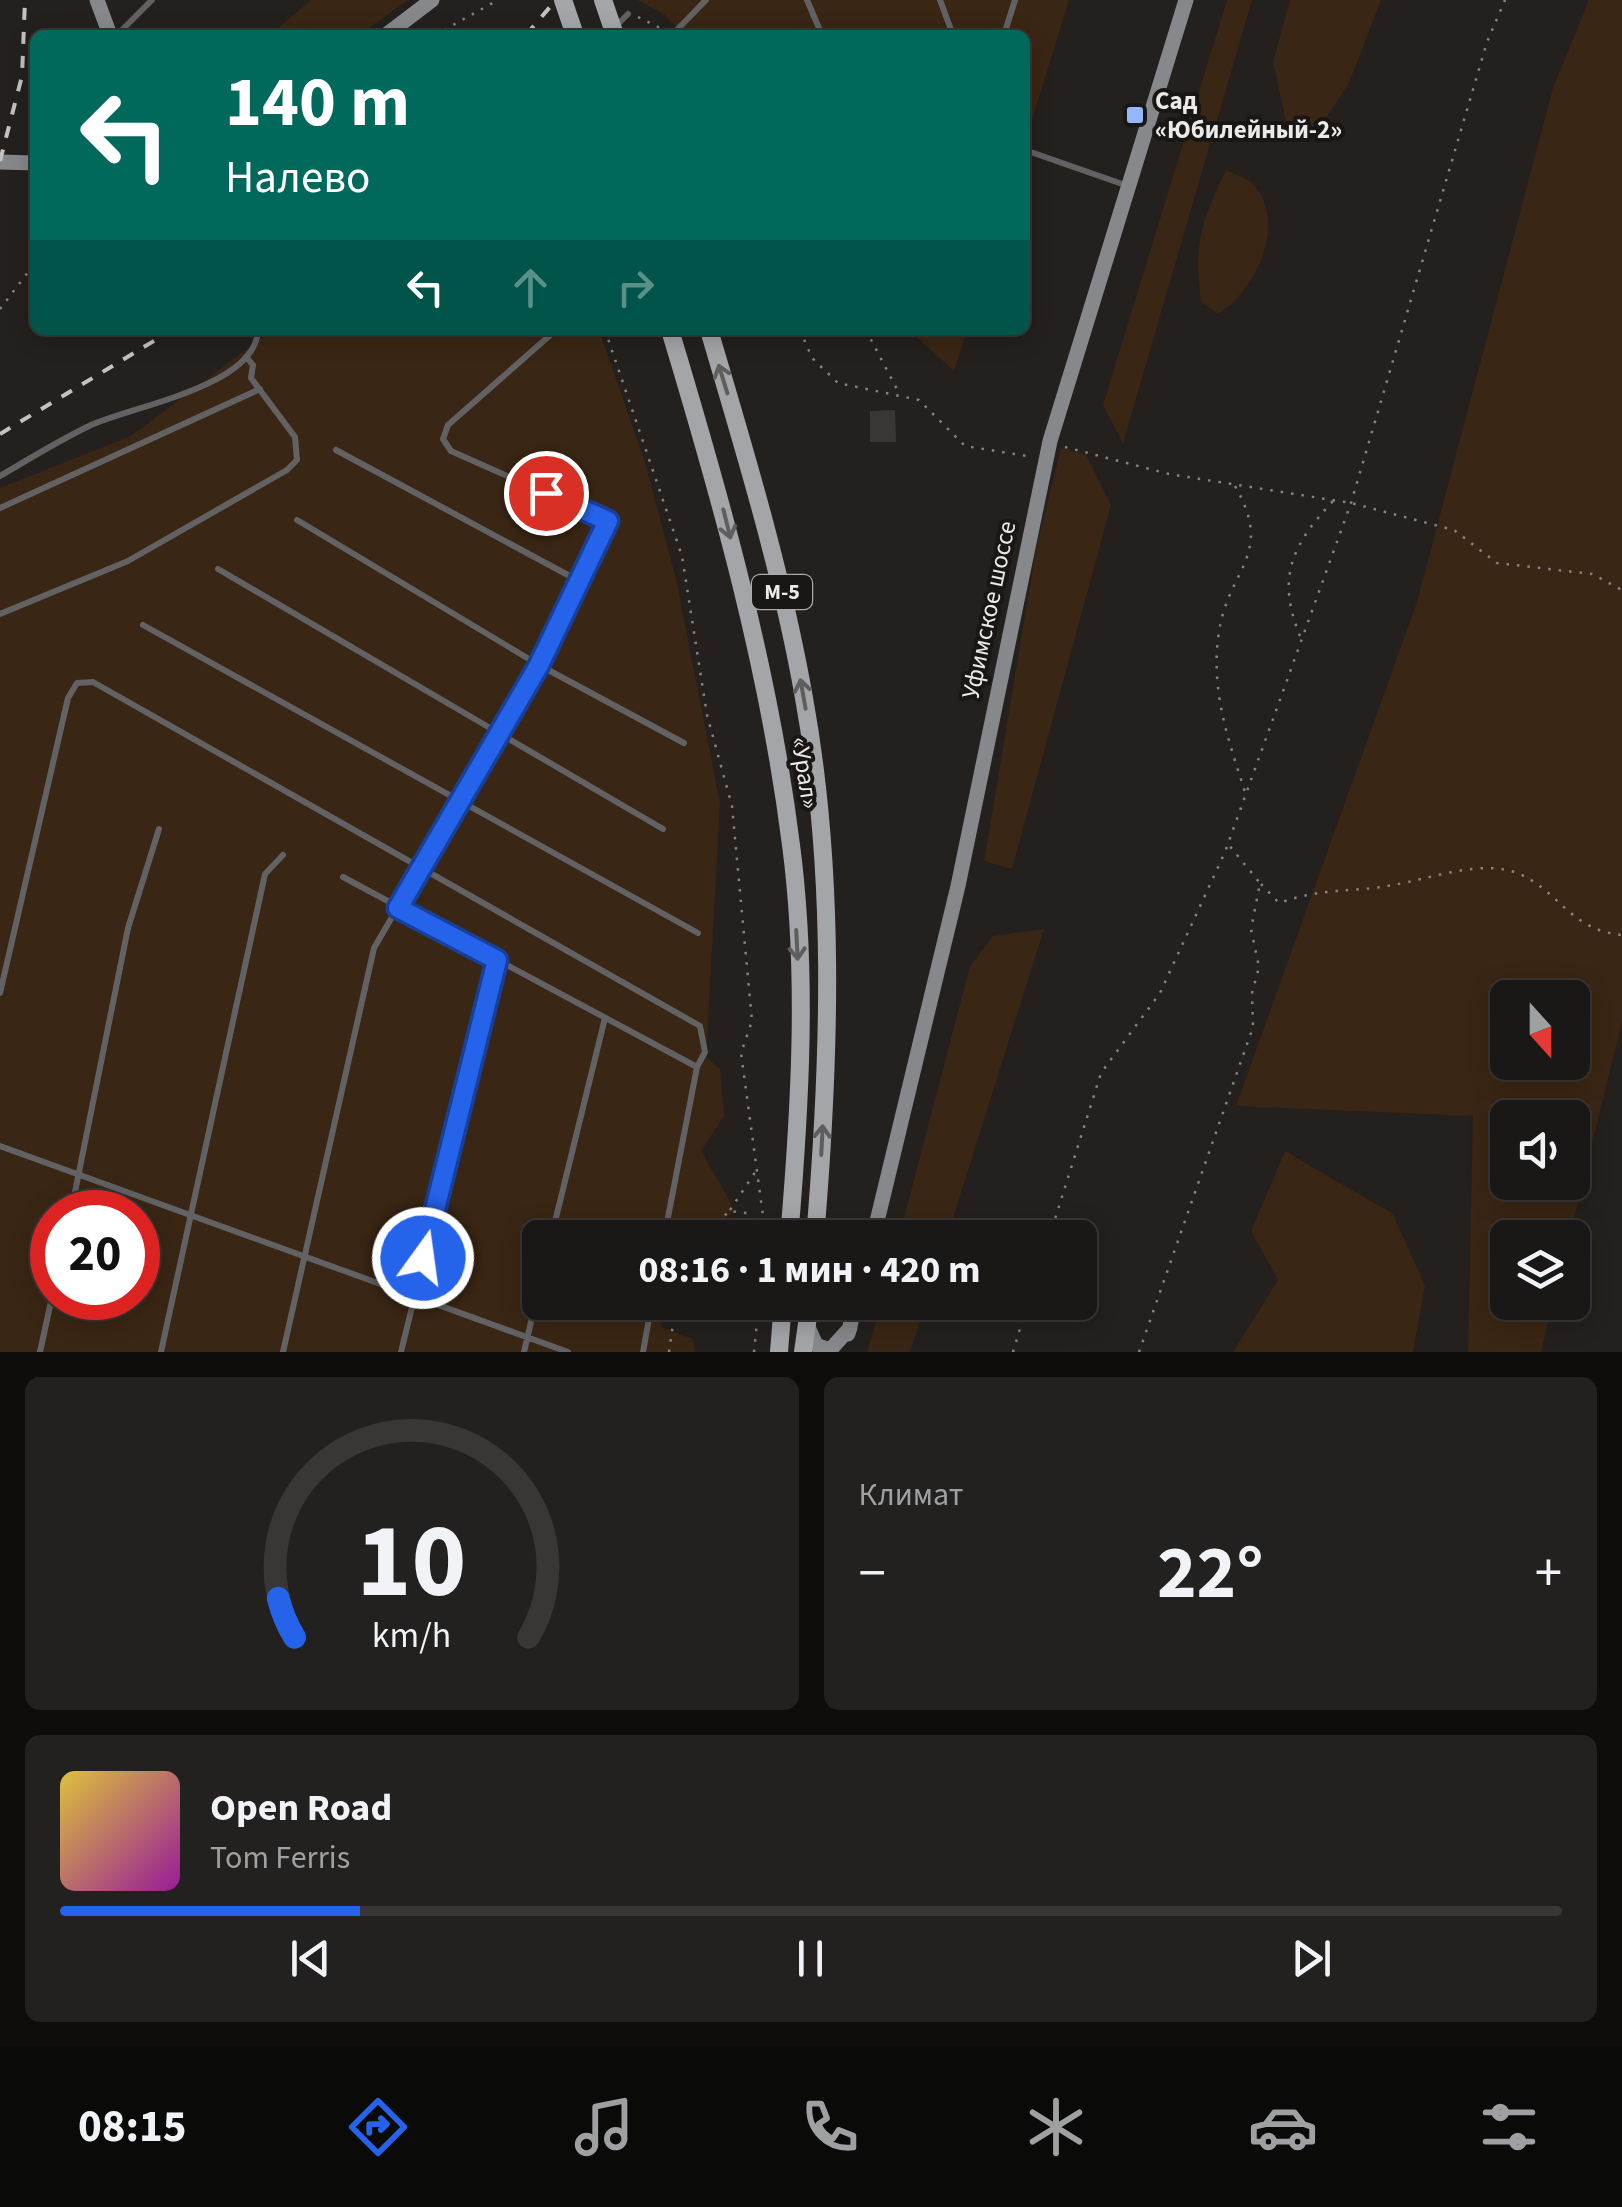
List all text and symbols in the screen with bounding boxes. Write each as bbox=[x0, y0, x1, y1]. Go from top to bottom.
text: 140 m bbox=[225, 53, 410, 153]
icon: left bbox=[60, 70, 190, 200]
place label: Сад «Юбилейный-2» bbox=[1155, 83, 1342, 148]
marker: Сад «Юбилейный-2» bbox=[1124, 104, 1146, 126]
text: Налево bbox=[225, 146, 371, 210]
icon: left bbox=[398, 260, 453, 315]
icon: ahead bbox=[503, 260, 558, 315]
icon: right bbox=[608, 260, 663, 315]
one-way arrow bbox=[713, 364, 731, 396]
pin bbox=[504, 451, 589, 536]
icon: arrive bbox=[519, 466, 574, 521]
one-way arrow bbox=[719, 507, 737, 539]
street label: Уфимское шоссе bbox=[953, 518, 1025, 702]
road number: М-5 bbox=[752, 575, 812, 609]
one-way arrow bbox=[793, 678, 812, 711]
street label: «Урал» bbox=[782, 734, 828, 812]
one-way arrow bbox=[788, 928, 807, 960]
north arrow bbox=[1490, 980, 1590, 1080]
map controls bbox=[1490, 980, 1590, 1320]
button: sound bbox=[1490, 1100, 1590, 1200]
one-way arrow bbox=[813, 1125, 832, 1157]
speed limit sign: 20 bbox=[30, 1190, 160, 1320]
position arrow bbox=[371, 1206, 475, 1310]
button: layers bbox=[1490, 1220, 1590, 1320]
text: 08:16 · 1 мин · 420 m bbox=[638, 1243, 981, 1297]
text: Климат bbox=[859, 1472, 963, 1518]
text: 10 bbox=[357, 1489, 467, 1637]
text: 22° bbox=[1157, 1520, 1264, 1627]
text: − bbox=[859, 1535, 886, 1613]
text: + bbox=[1535, 1535, 1562, 1613]
text: km/h bbox=[372, 1610, 451, 1661]
text: Open Road bbox=[210, 1781, 392, 1835]
text: Tom Ferris bbox=[210, 1835, 350, 1881]
icon: previous bbox=[283, 1931, 338, 1986]
icon: pause bbox=[783, 1931, 838, 1986]
icon: next bbox=[1284, 1931, 1339, 1986]
icon: directions bbox=[343, 2092, 413, 2162]
icon: music bbox=[569, 2092, 639, 2162]
icon: phone bbox=[795, 2092, 865, 2162]
icon: climate bbox=[1021, 2092, 1091, 2162]
icon: car bbox=[1248, 2092, 1318, 2162]
icon: filters bbox=[1474, 2092, 1544, 2162]
text: 08:15 bbox=[78, 2095, 187, 2159]

